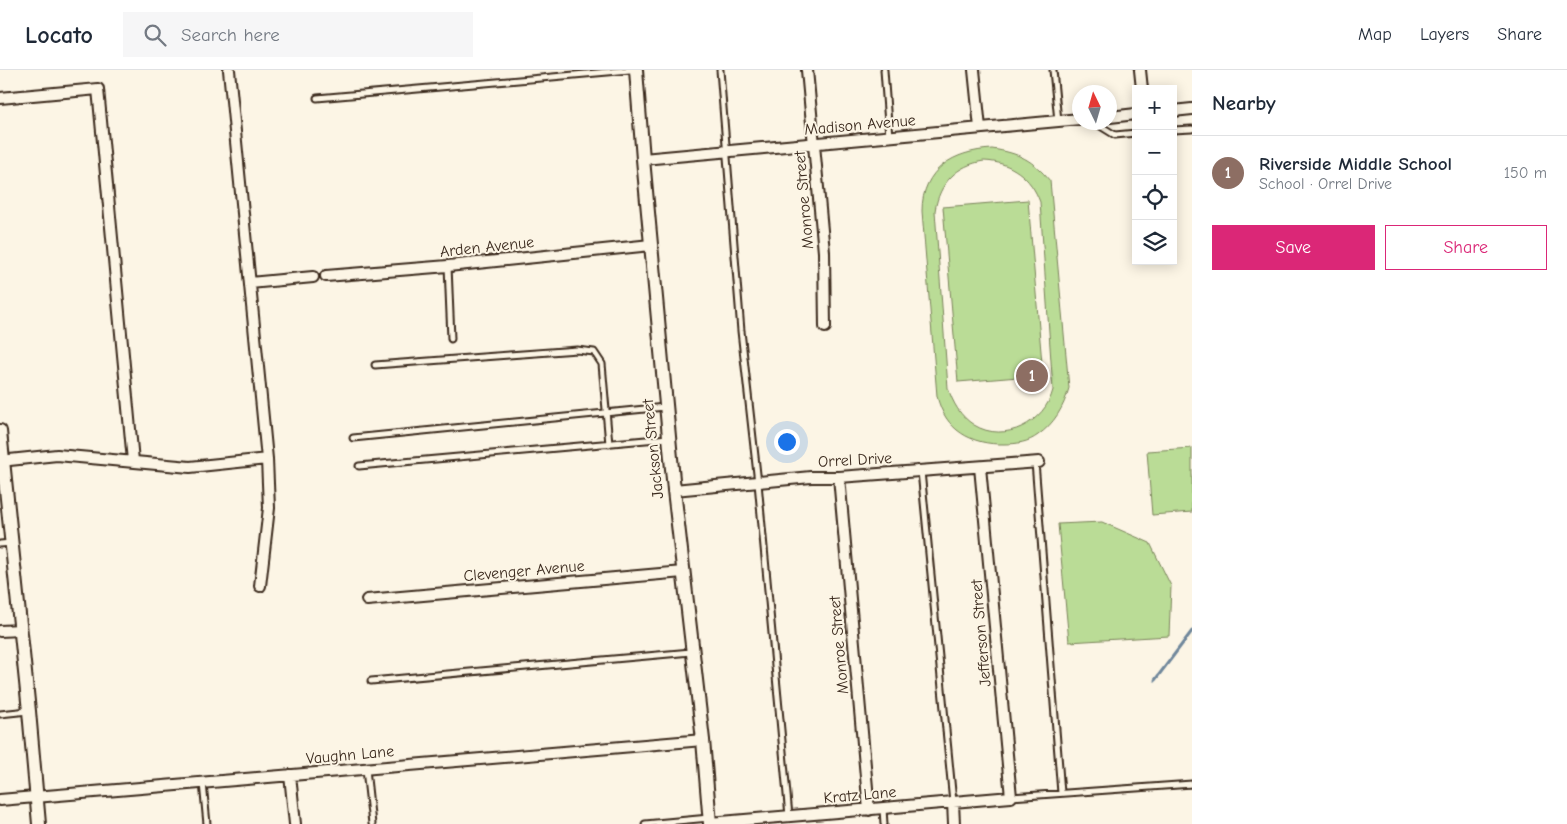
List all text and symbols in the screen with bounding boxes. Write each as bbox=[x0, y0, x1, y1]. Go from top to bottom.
search box bbox=[123, 12, 473, 57]
text: Locato bbox=[25, 21, 93, 49]
icon: search bbox=[141, 21, 169, 49]
text: Search here bbox=[181, 24, 280, 46]
text: Map bbox=[1358, 24, 1392, 45]
text: Layers bbox=[1420, 24, 1469, 45]
text: Share bbox=[1497, 24, 1542, 45]
north arrow bbox=[1072, 85, 1117, 130]
map controls bbox=[1132, 85, 1177, 265]
button: + bbox=[1132, 85, 1177, 130]
text: Nearby bbox=[1212, 91, 1276, 115]
street label: Madison Avenue bbox=[804, 111, 916, 139]
button: − bbox=[1132, 130, 1177, 175]
street label: Monroe Street bbox=[791, 150, 817, 250]
text: Riverside Middle School bbox=[1259, 153, 1452, 175]
text: 1 bbox=[1225, 164, 1231, 182]
text: 150 m bbox=[1504, 164, 1547, 182]
button: locate bbox=[1132, 175, 1177, 220]
text: School · Orrel Drive bbox=[1259, 175, 1392, 193]
button: layers bbox=[1132, 220, 1177, 265]
button: Save bbox=[1212, 225, 1375, 270]
button: Share bbox=[1385, 225, 1547, 270]
street label: Arden Avenue bbox=[439, 233, 535, 261]
pin: 1 bbox=[1016, 357, 1048, 395]
street label: Jackson Street bbox=[639, 398, 667, 500]
your location bbox=[774, 429, 800, 455]
street label: Orrel Drive bbox=[818, 449, 892, 471]
street label: Clevenger Avenue bbox=[463, 557, 585, 585]
street label: Jefferson Street bbox=[967, 578, 995, 687]
street label: Monroe Street bbox=[826, 595, 852, 695]
street label: Vaughn Lane bbox=[305, 742, 395, 768]
street label: Kratz Lane bbox=[823, 783, 897, 807]

